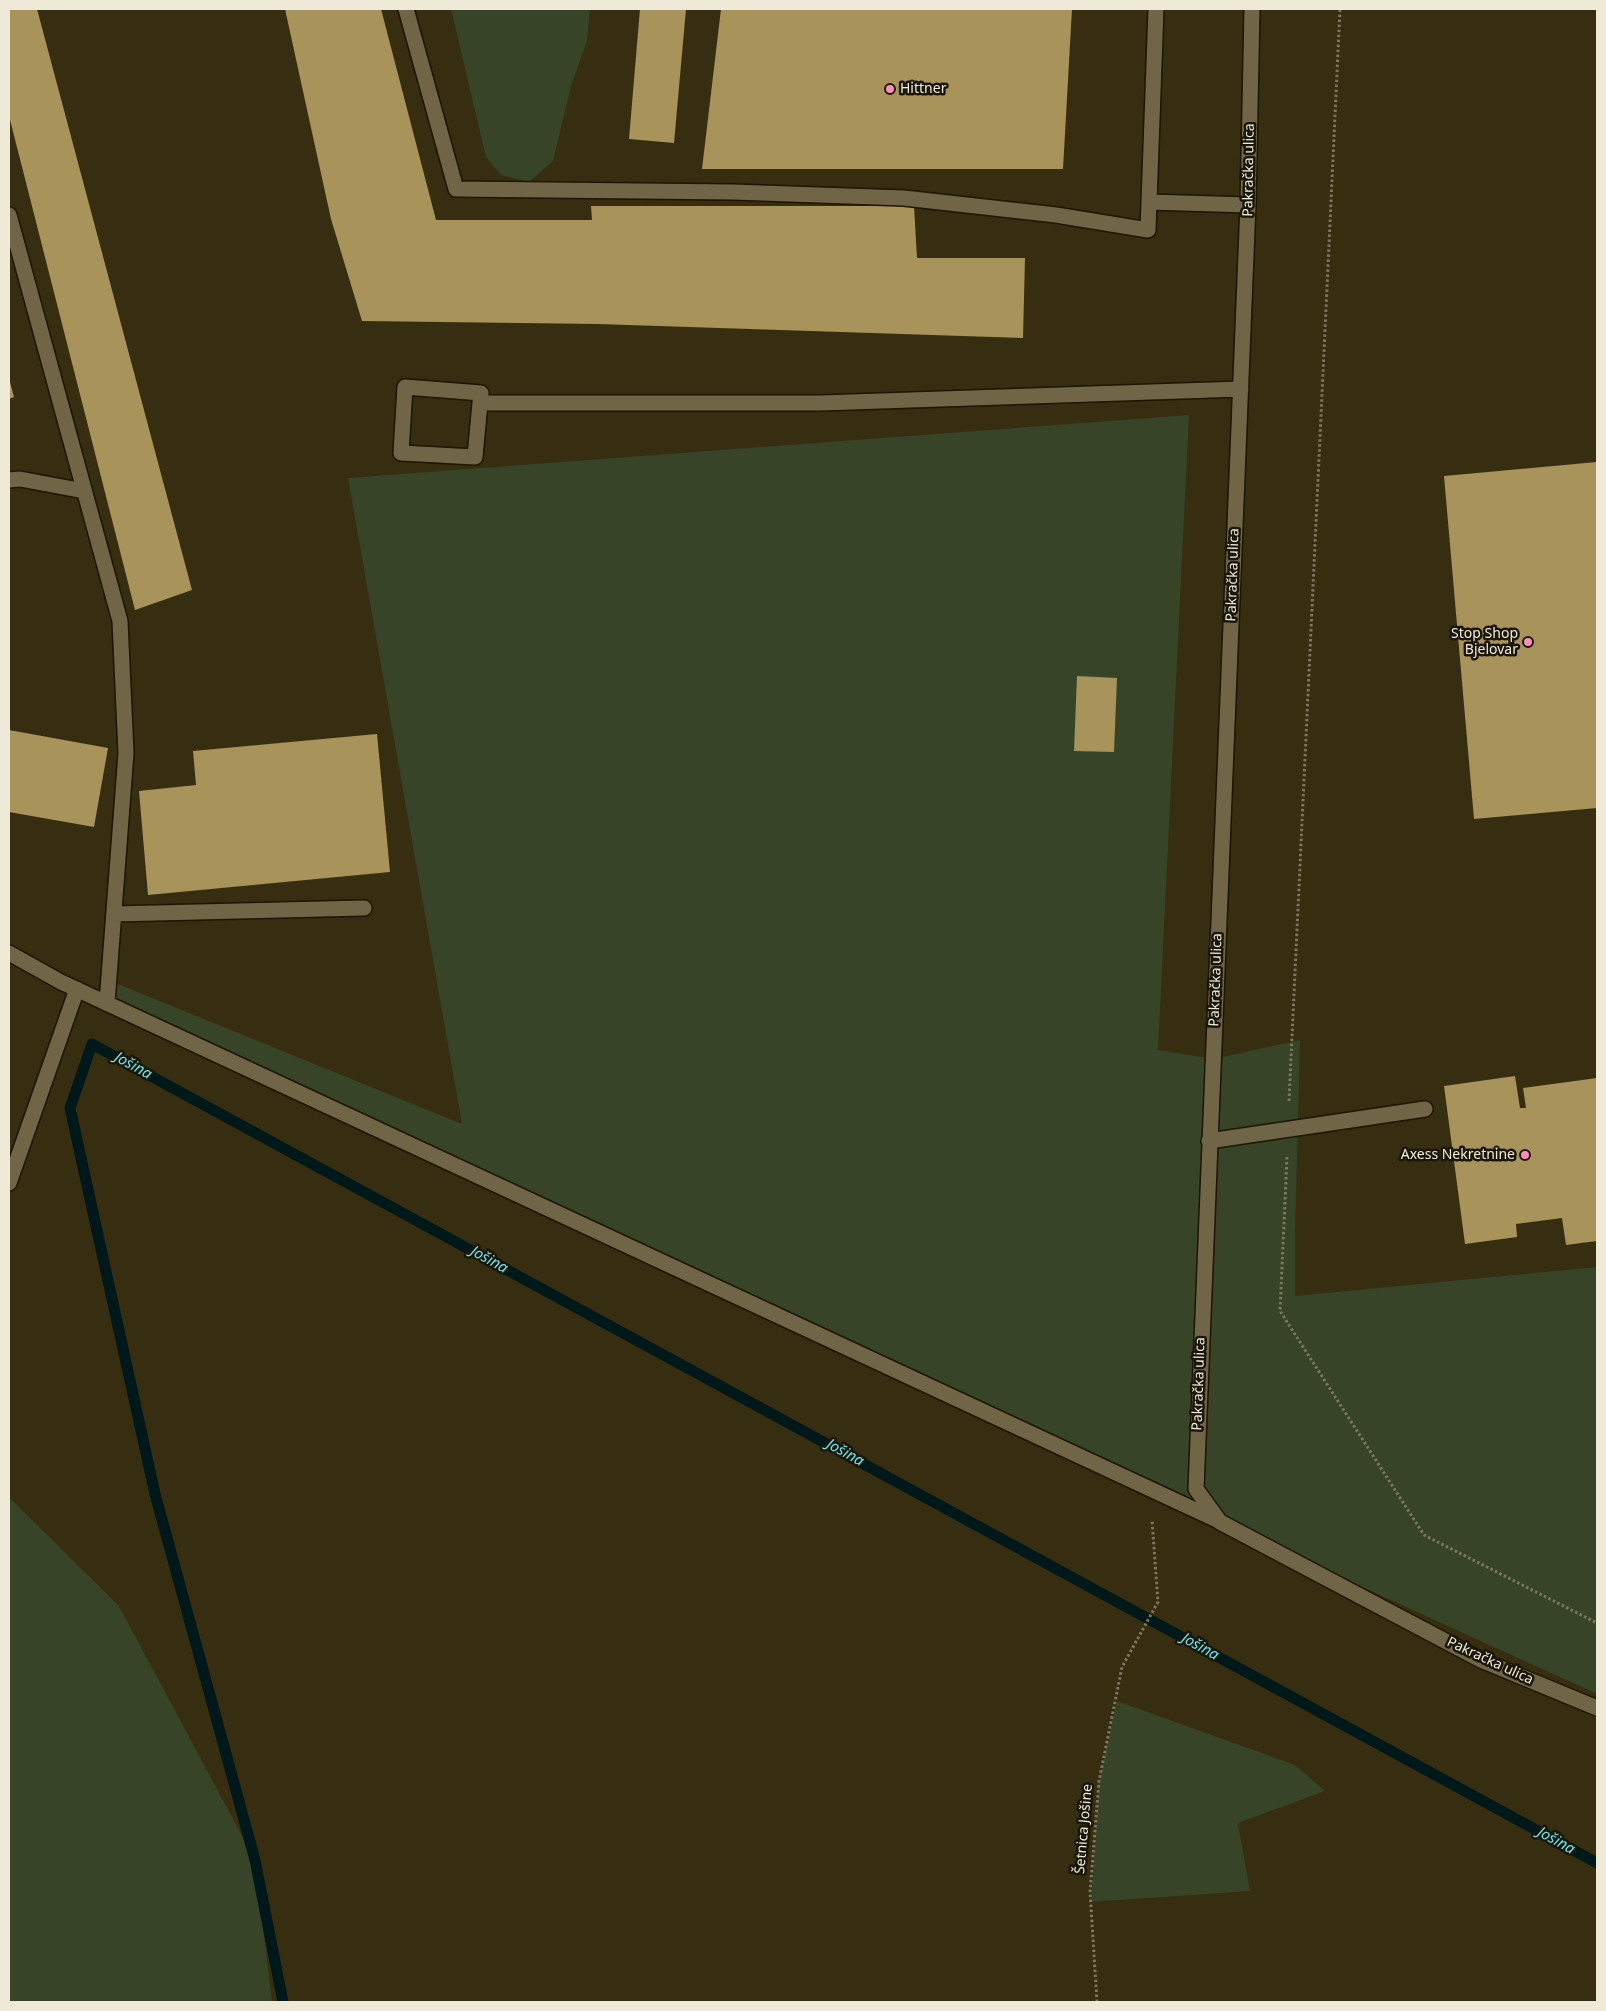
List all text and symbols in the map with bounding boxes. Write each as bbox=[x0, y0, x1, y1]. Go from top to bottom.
place label: Hittner bbox=[900, 81, 946, 97]
marker: Hittner bbox=[884, 83, 896, 95]
street label: Pakračka ulica bbox=[1240, 123, 1258, 217]
street label: Pakračka ulica bbox=[1223, 528, 1243, 622]
place label: Stop Shop Bjelovar bbox=[1451, 626, 1518, 658]
marker: Stop Shop Bjelovar bbox=[1522, 636, 1534, 648]
street label: Pakračka ulica bbox=[1206, 933, 1226, 1027]
water label: Jošina bbox=[111, 1048, 155, 1084]
place label: Axess Nekretnine bbox=[1401, 1147, 1515, 1163]
marker: Axess Nekretnine bbox=[1519, 1149, 1531, 1161]
water label: Jošina bbox=[467, 1242, 511, 1278]
street label: Pakračka ulica bbox=[1189, 1337, 1209, 1431]
water label: Jošina bbox=[823, 1435, 867, 1471]
water label: Jošina bbox=[1178, 1629, 1222, 1665]
street label: Pakračka ulica bbox=[1444, 1634, 1536, 1688]
street label: Šetnica Jošine bbox=[1072, 1783, 1096, 1875]
water label: Jošina bbox=[1534, 1823, 1578, 1859]

